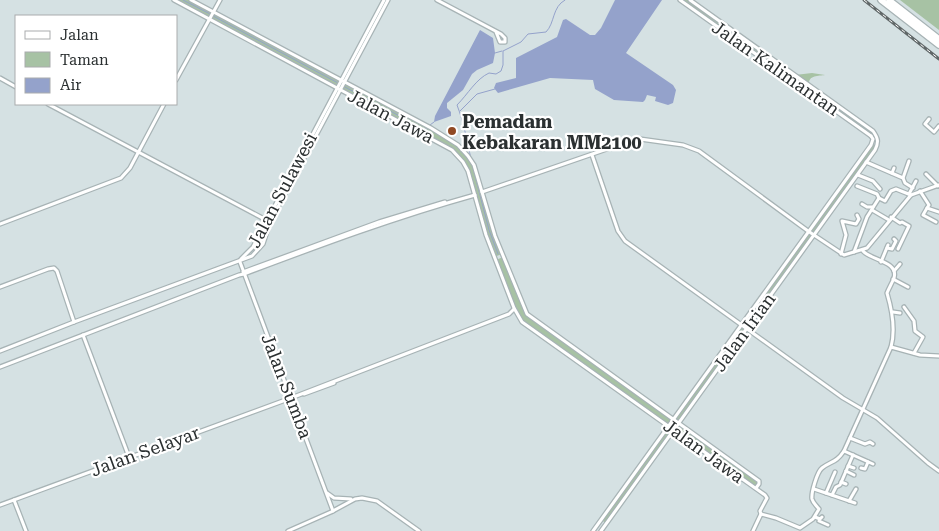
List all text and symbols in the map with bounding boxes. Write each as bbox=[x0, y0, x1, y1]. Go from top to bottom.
legend bbox=[15, 15, 178, 105]
street label: Jalan Kalimantan bbox=[708, 16, 844, 120]
text: Jalan bbox=[60, 26, 99, 44]
text: Taman bbox=[60, 51, 109, 69]
text: Air bbox=[60, 76, 81, 94]
street label: Jalan Jawa bbox=[344, 85, 438, 148]
place label: Pemadam Kebakaran MM2100 bbox=[462, 111, 642, 153]
marker: Pemadam Kebakaran MM2100 bbox=[446, 125, 458, 137]
street label: Jalan Sulawesi bbox=[243, 129, 321, 251]
street label: Jalan Irian bbox=[708, 288, 780, 375]
street label: Jalan Sumba bbox=[257, 331, 317, 442]
street label: Jalan Jawa bbox=[660, 415, 749, 487]
street label: Jalan Selayar bbox=[88, 422, 202, 480]

